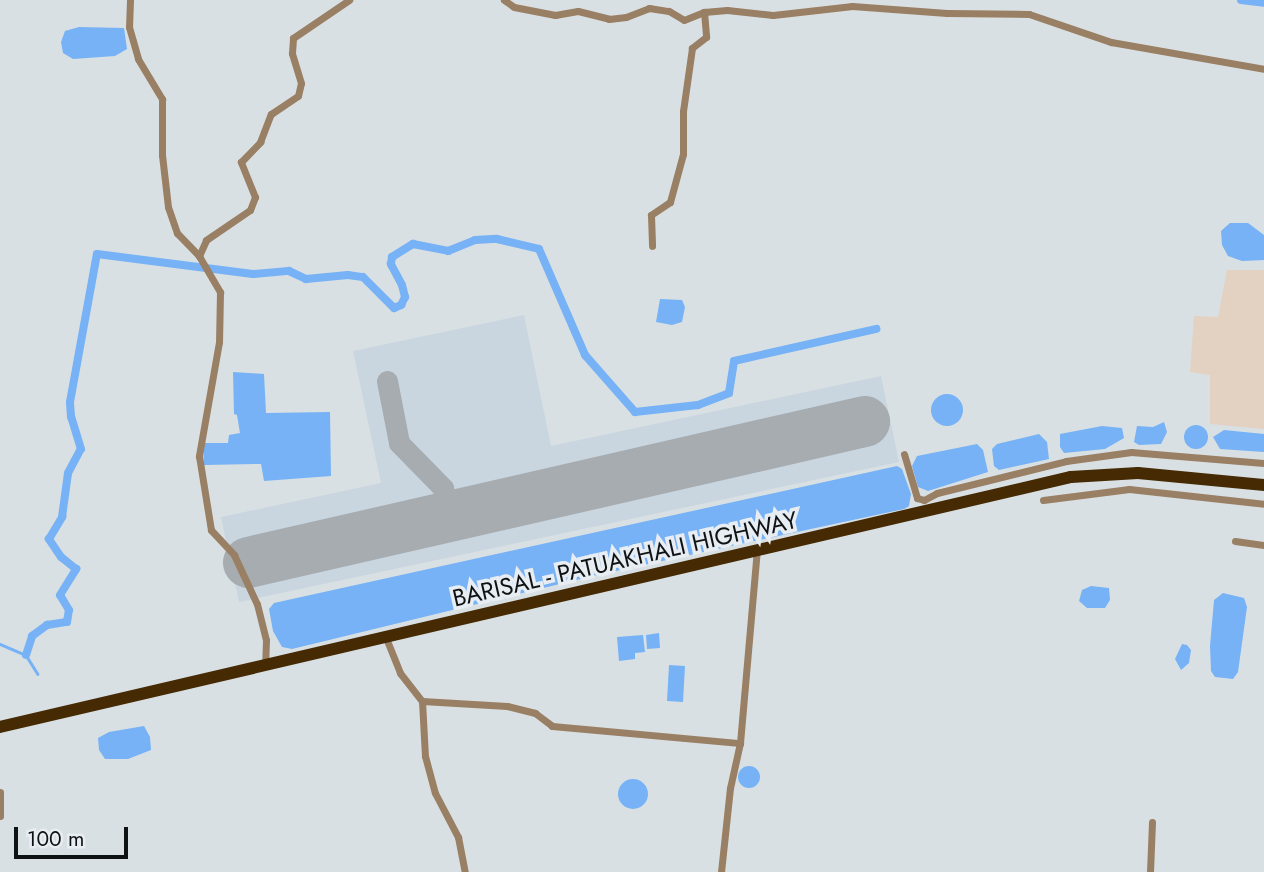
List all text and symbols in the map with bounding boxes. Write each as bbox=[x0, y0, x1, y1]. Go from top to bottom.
street label: BARISAL - PATUAKHALI HIGHWAY bbox=[450, 505, 800, 613]
scale bar bbox=[18, 812, 131, 856]
text: 100 m bbox=[27, 824, 84, 854]

